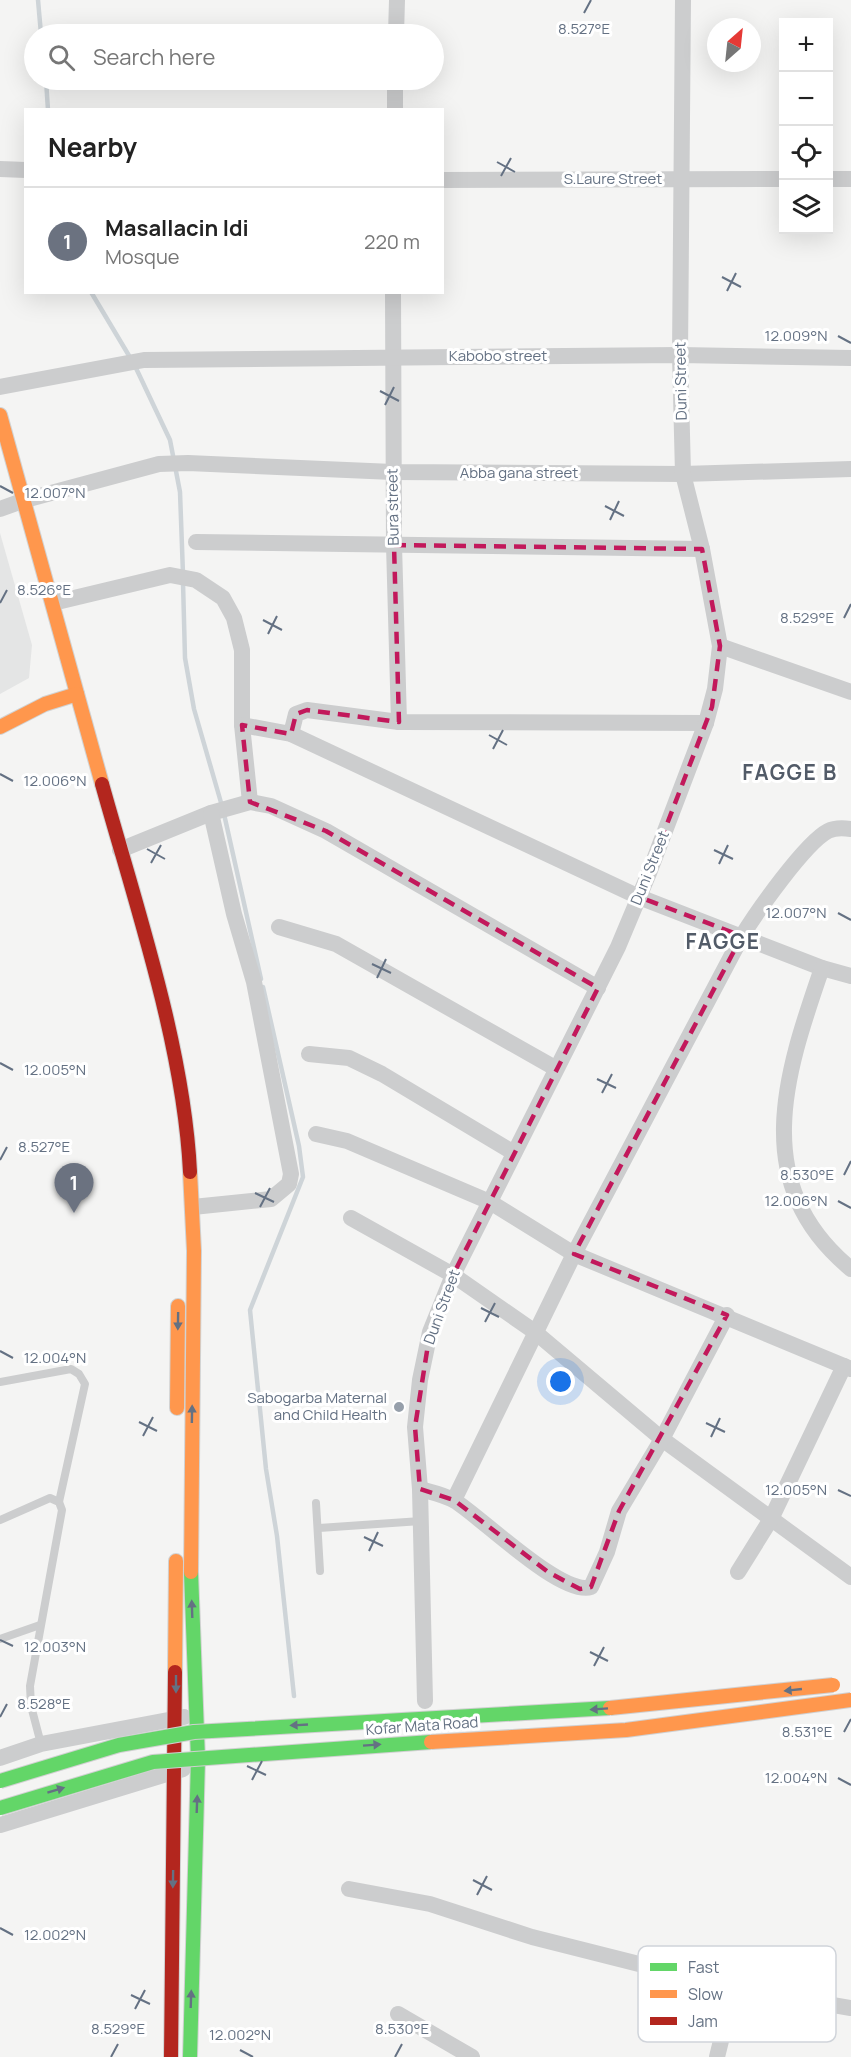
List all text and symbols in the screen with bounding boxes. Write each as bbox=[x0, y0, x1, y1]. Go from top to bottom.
text: 8.527°E bbox=[558, 18, 610, 39]
north arrow bbox=[707, 18, 761, 72]
map controls bbox=[779, 18, 833, 234]
button: + bbox=[779, 18, 833, 72]
search box bbox=[24, 24, 444, 90]
icon: search bbox=[45, 41, 78, 74]
text: Search here bbox=[93, 42, 215, 72]
button: − bbox=[779, 72, 833, 126]
button: locate bbox=[779, 126, 833, 180]
text: Nearby bbox=[48, 129, 137, 165]
street label: S.Laure Street bbox=[564, 168, 662, 189]
button: layers bbox=[779, 180, 833, 234]
text: Masallacin Idi bbox=[105, 213, 249, 243]
text: 1 bbox=[63, 228, 72, 255]
text: 220 m bbox=[364, 228, 420, 255]
text: Mosque bbox=[105, 243, 179, 270]
text: 12.009°N bbox=[765, 325, 827, 346]
street label: Duni Street bbox=[669, 342, 692, 420]
street label: Kabobo street bbox=[449, 345, 547, 366]
street label: Abba gana street bbox=[460, 462, 578, 483]
street label: Bura street bbox=[381, 468, 404, 546]
text: 12.007°N bbox=[24, 482, 86, 503]
text: 8.526°E bbox=[17, 579, 71, 600]
text: 8.529°E bbox=[780, 607, 834, 628]
district label: FAGGE B bbox=[742, 758, 838, 786]
text: 12.006°N bbox=[24, 770, 86, 791]
street label: Duni Street bbox=[625, 828, 674, 908]
text: 12.007°N bbox=[765, 902, 827, 923]
district label: FAGGE bbox=[686, 927, 760, 955]
text: 12.005°N bbox=[24, 1059, 86, 1080]
text: 8.527°E bbox=[18, 1136, 70, 1157]
pin: 1 bbox=[54, 1164, 94, 1213]
text: 8.530°E bbox=[780, 1164, 834, 1185]
text: 12.006°N bbox=[765, 1190, 827, 1211]
street label: Duni Street bbox=[418, 1266, 465, 1347]
one-way arrow bbox=[173, 1311, 183, 1330]
text: 12.004°N bbox=[24, 1347, 86, 1368]
your location bbox=[546, 1367, 575, 1396]
place label: Sabogarba Maternal and Child Health bbox=[247, 1387, 387, 1425]
marker: Sabogarba Maternal and Child Health bbox=[392, 1400, 406, 1414]
one-way arrow bbox=[187, 1404, 197, 1423]
text: 12.005°N bbox=[765, 1479, 827, 1500]
one-way arrow bbox=[188, 1599, 197, 1618]
text: 12.003°N bbox=[24, 1636, 86, 1657]
one-way arrow bbox=[171, 1674, 181, 1693]
one-way arrow bbox=[783, 1685, 802, 1695]
text: 8.528°E bbox=[17, 1693, 71, 1714]
one-way arrow bbox=[589, 1704, 608, 1714]
street label: Kofar Mata Road bbox=[365, 1711, 479, 1740]
one-way arrow bbox=[290, 1721, 309, 1730]
text: 8.531°E bbox=[782, 1721, 832, 1742]
one-way arrow bbox=[363, 1740, 382, 1750]
text: 12.004°N bbox=[765, 1767, 827, 1788]
one-way arrow bbox=[47, 1785, 65, 1795]
one-way arrow bbox=[192, 1794, 202, 1813]
one-way arrow bbox=[169, 1869, 178, 1888]
text: 12.002°N bbox=[24, 1924, 86, 1945]
legend bbox=[638, 1946, 836, 2042]
text: Fast bbox=[688, 1956, 719, 1978]
text: Slow bbox=[688, 1983, 723, 2005]
one-way arrow bbox=[187, 1989, 196, 2008]
text: Jam bbox=[688, 2010, 718, 2032]
text: 8.529°E bbox=[91, 2018, 145, 2039]
text: 8.530°E bbox=[375, 2018, 429, 2039]
text: 12.002°N bbox=[209, 2024, 271, 2045]

